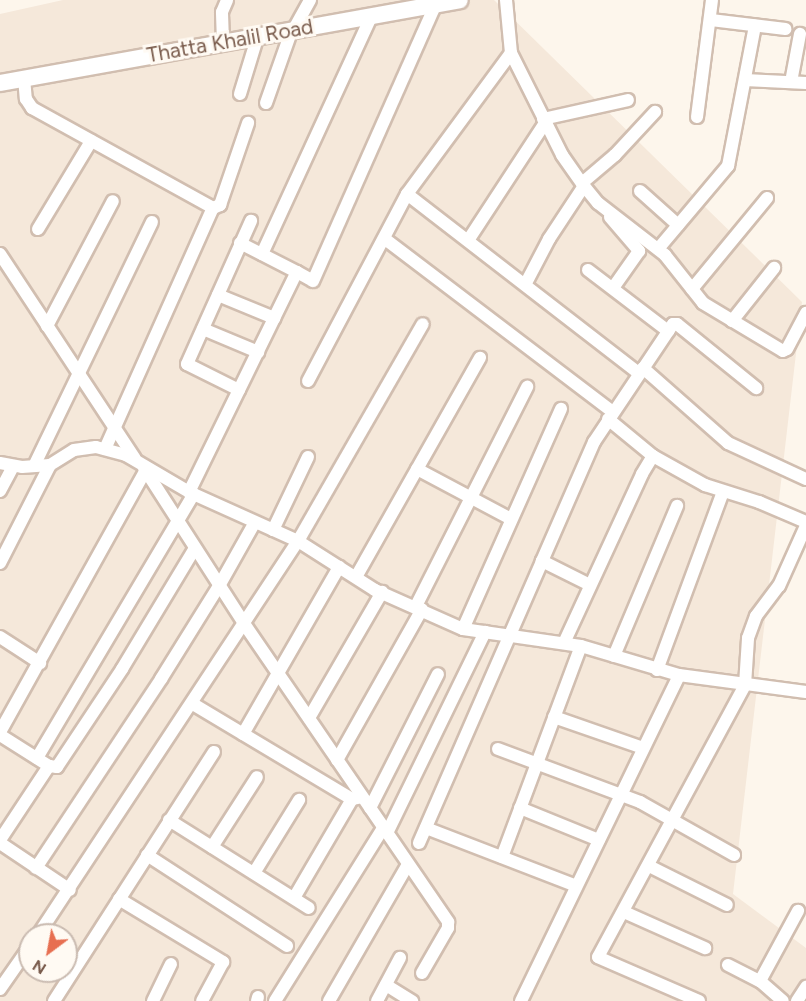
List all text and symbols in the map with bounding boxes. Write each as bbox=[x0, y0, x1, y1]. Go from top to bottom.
street label: Thatta Khalil Road bbox=[145, 14, 315, 68]
north arrow bbox=[18, 923, 78, 983]
text: N bbox=[29, 956, 50, 978]

